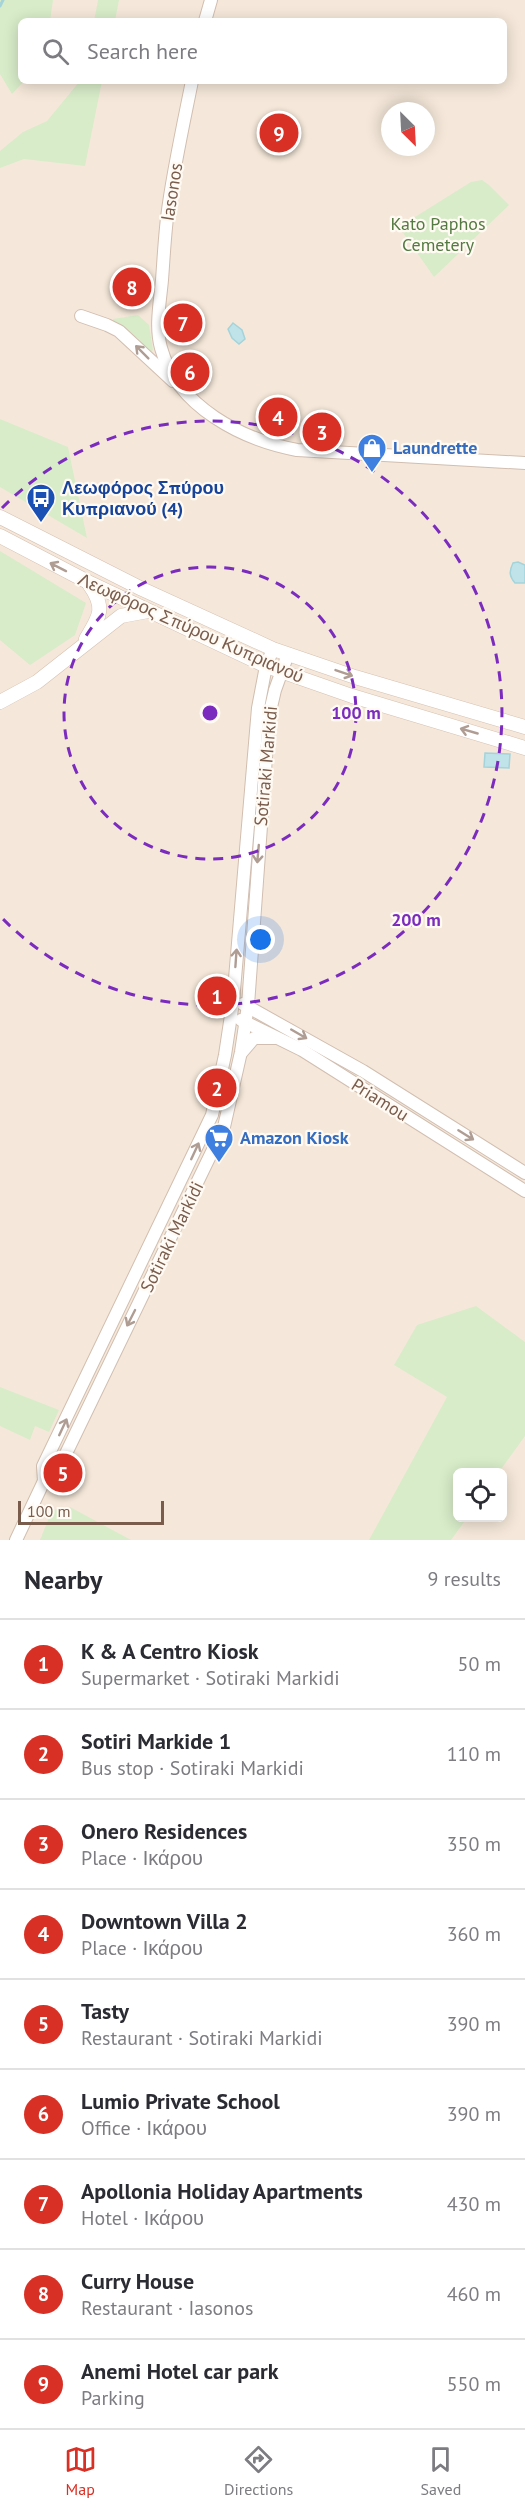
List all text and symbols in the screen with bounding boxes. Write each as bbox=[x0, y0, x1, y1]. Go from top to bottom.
search box bbox=[18, 18, 507, 84]
icon: search bbox=[39, 35, 72, 68]
text: Search here bbox=[87, 37, 198, 65]
north arrow bbox=[381, 102, 435, 156]
pin: 9 bbox=[260, 110, 298, 156]
street label: Iasonos bbox=[156, 161, 187, 223]
park label: Kato Paphos Cemetery bbox=[391, 212, 485, 256]
pin: 8 bbox=[112, 264, 152, 310]
pin: 7 bbox=[164, 300, 202, 346]
one-way arrow bbox=[134, 345, 149, 360]
pin: 6 bbox=[170, 350, 210, 394]
pin: 4 bbox=[258, 394, 298, 440]
pin: 3 bbox=[302, 410, 342, 454]
shop icon: Laundrette bbox=[356, 432, 388, 474]
place label: Laundrette bbox=[393, 436, 477, 459]
place label: Λεωφόρος Σπύρου Κυπριανού (4) bbox=[62, 476, 224, 520]
bus stop icon: Λεωφόρος Σπύρου Κυπριανού (4) bbox=[25, 482, 57, 524]
one-way arrow bbox=[49, 561, 67, 572]
street label: Λεωφόρος Σπύρου Κυπριανού bbox=[75, 567, 308, 688]
one-way arrow bbox=[334, 669, 353, 680]
text: 100 m bbox=[331, 701, 381, 724]
centre of rings bbox=[200, 703, 220, 723]
street label: Sotiraki Markidi bbox=[249, 705, 282, 827]
one-way arrow bbox=[460, 725, 479, 736]
one-way arrow bbox=[252, 844, 263, 863]
text: 200 m bbox=[391, 908, 441, 931]
your location bbox=[246, 925, 275, 954]
one-way arrow bbox=[231, 949, 242, 969]
pin: 1 bbox=[198, 974, 236, 1018]
one-way arrow bbox=[290, 1028, 307, 1040]
pin: 2 bbox=[198, 1066, 236, 1110]
street label: Priamou bbox=[347, 1073, 413, 1126]
supermarket icon: Amazon Kiosk bbox=[203, 1122, 235, 1164]
place label: Amazon Kiosk bbox=[240, 1126, 349, 1149]
one-way arrow bbox=[457, 1130, 474, 1142]
one-way arrow bbox=[190, 1143, 202, 1161]
street label: Sotiraki Markidi bbox=[135, 1178, 208, 1296]
one-way arrow bbox=[125, 1309, 137, 1326]
one-way arrow bbox=[57, 1418, 69, 1436]
pin: 5 bbox=[44, 1450, 82, 1496]
map controls bbox=[453, 1468, 507, 1522]
button: locate bbox=[453, 1468, 507, 1522]
scale bar bbox=[18, 1498, 164, 1526]
text: 100 m bbox=[27, 1501, 70, 1521]
text: Nearby bbox=[24, 1563, 102, 1596]
text: 9 results bbox=[428, 1566, 501, 1592]
text: K & A Centro Kiosk bbox=[81, 1637, 259, 1665]
text: 1 bbox=[38, 1651, 49, 1677]
text: 50 m bbox=[458, 1651, 501, 1677]
text: Supermarket · Sotiraki Markidi bbox=[81, 1665, 340, 1691]
text: Sotiri Markide 1 bbox=[81, 1727, 231, 1755]
text: 2 bbox=[38, 1741, 49, 1767]
text: 110 m bbox=[447, 1741, 501, 1767]
text: Bus stop · Sotiraki Markidi bbox=[81, 1755, 304, 1781]
text: Onero Residences bbox=[81, 1817, 247, 1845]
text: 3 bbox=[38, 1831, 49, 1857]
text: 350 m bbox=[447, 1831, 501, 1857]
text: Place · Ικάρου bbox=[81, 1845, 203, 1871]
text: Downtown Villa 2 bbox=[81, 1907, 248, 1935]
text: 4 bbox=[38, 1921, 49, 1947]
text: 360 m bbox=[447, 1921, 501, 1947]
text: Place · Ικάρου bbox=[81, 1935, 203, 1961]
text: Tasty bbox=[81, 1997, 129, 2025]
text: 5 bbox=[38, 2011, 49, 2037]
text: 390 m bbox=[447, 2011, 501, 2037]
text: Restaurant · Sotiraki Markidi bbox=[81, 2025, 323, 2051]
text: Lumio Private School bbox=[81, 2087, 280, 2115]
text: 6 bbox=[38, 2101, 49, 2127]
text: 390 m bbox=[447, 2101, 501, 2127]
text: Office · Ικάρου bbox=[81, 2115, 207, 2141]
text: Apollonia Holiday Apartments bbox=[81, 2177, 363, 2205]
text: 7 bbox=[38, 2191, 49, 2217]
text: 430 m bbox=[447, 2191, 501, 2217]
text: Hotel · Ικάρου bbox=[81, 2205, 204, 2231]
text: Curry House bbox=[81, 2267, 194, 2295]
text: 8 bbox=[38, 2281, 49, 2307]
text: 460 m bbox=[447, 2281, 501, 2307]
text: Restaurant · Iasonos bbox=[81, 2295, 253, 2321]
text: Anemi Hotel car park bbox=[81, 2357, 279, 2385]
text: 9 bbox=[38, 2371, 49, 2397]
text: 550 m bbox=[447, 2371, 501, 2397]
text: Parking bbox=[81, 2385, 145, 2411]
tab: Map bbox=[64, 2443, 97, 2499]
tab: Directions bbox=[224, 2443, 293, 2499]
tab: Saved bbox=[421, 2443, 461, 2499]

